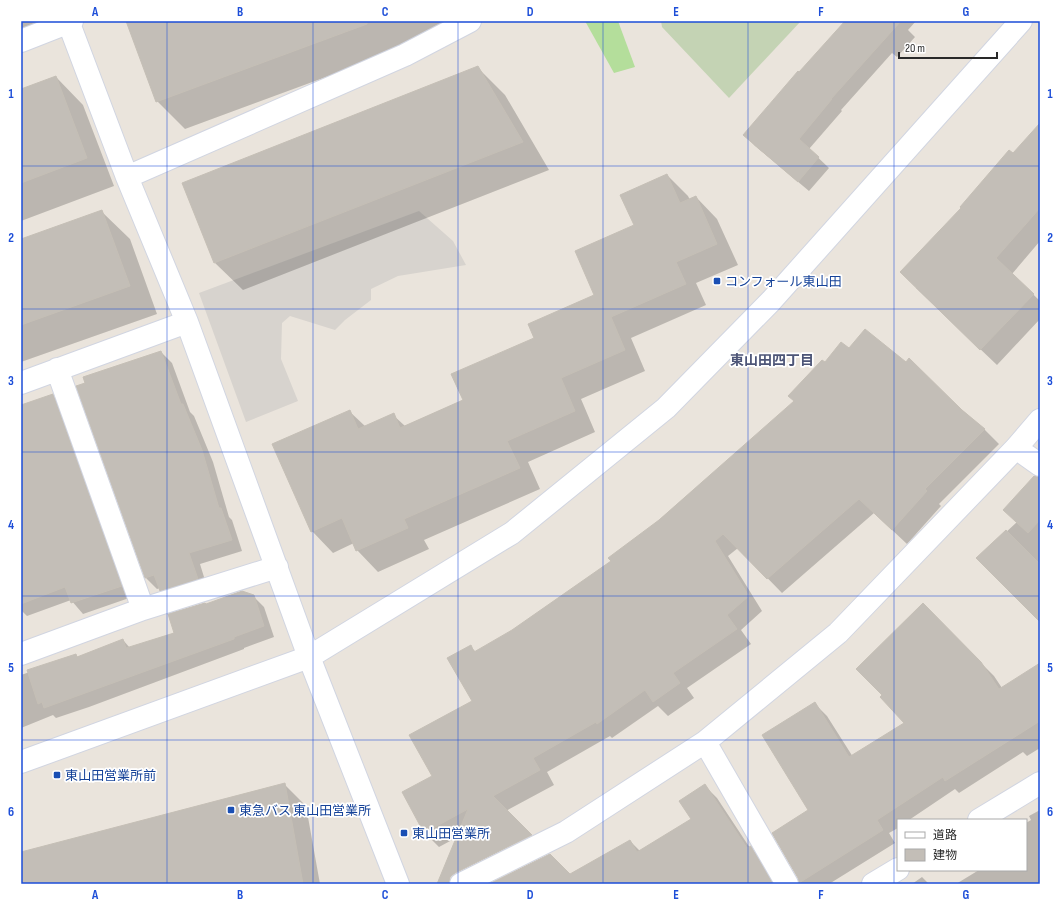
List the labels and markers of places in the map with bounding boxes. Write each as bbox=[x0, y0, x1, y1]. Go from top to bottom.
place label: コンフォール東山田 bbox=[725, 274, 842, 290]
marker: コンフォール東山田 bbox=[712, 276, 722, 286]
place label: 東山田営業所前 bbox=[65, 768, 156, 784]
marker: 東山田営業所前 bbox=[52, 770, 62, 780]
place label: 東急バス 東山田営業所 bbox=[239, 803, 371, 819]
marker: 東急バス 東山田営業所 bbox=[226, 805, 236, 815]
place label: 東山田営業所 bbox=[412, 826, 490, 842]
marker: 東山田営業所 bbox=[399, 828, 409, 838]

